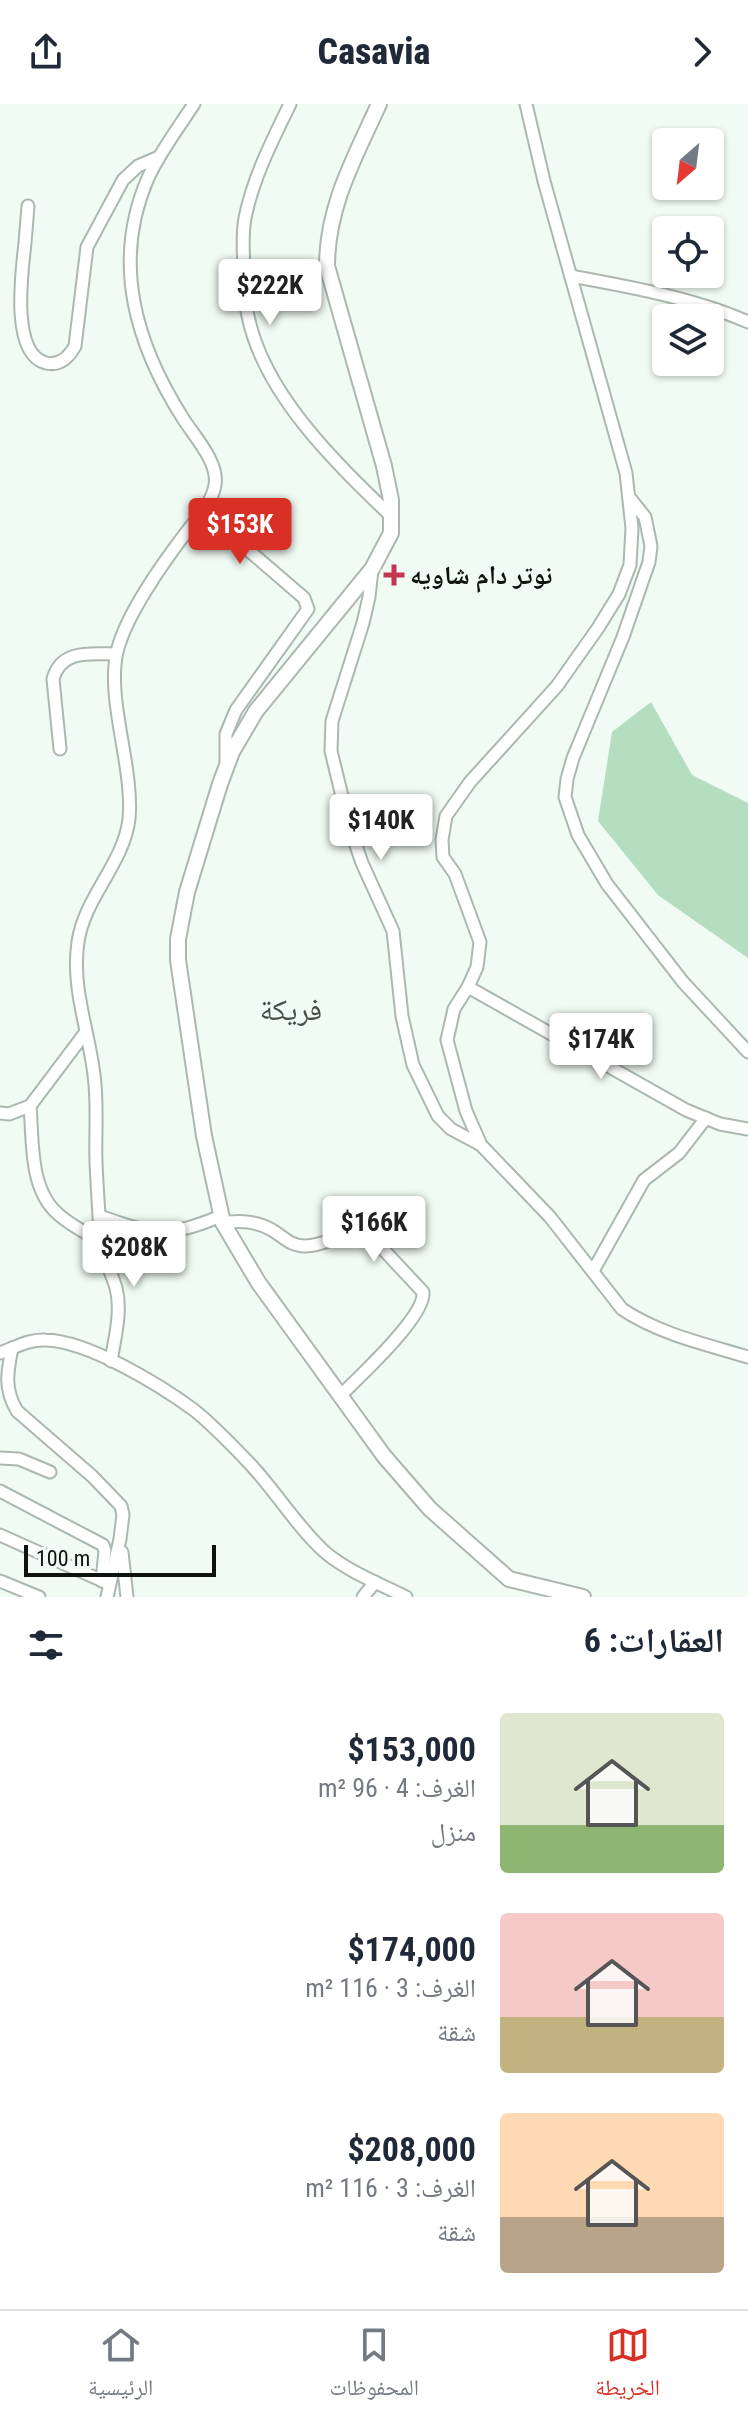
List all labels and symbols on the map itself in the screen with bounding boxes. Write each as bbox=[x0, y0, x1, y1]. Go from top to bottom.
north arrow bbox=[652, 128, 724, 200]
pin: $222K bbox=[214, 259, 326, 327]
pin: $153K bbox=[184, 498, 296, 566]
place label: نوتر دام شاويه bbox=[410, 560, 552, 593]
marker: نوتر دام شاويه bbox=[385, 566, 403, 584]
pin: $140K bbox=[325, 794, 437, 862]
district label: فريكة bbox=[260, 992, 322, 1027]
pin: $174K bbox=[545, 1013, 657, 1081]
pin: $166K bbox=[318, 1196, 430, 1264]
pin: $208K bbox=[78, 1221, 190, 1289]
scale bar bbox=[24, 1541, 216, 1577]

